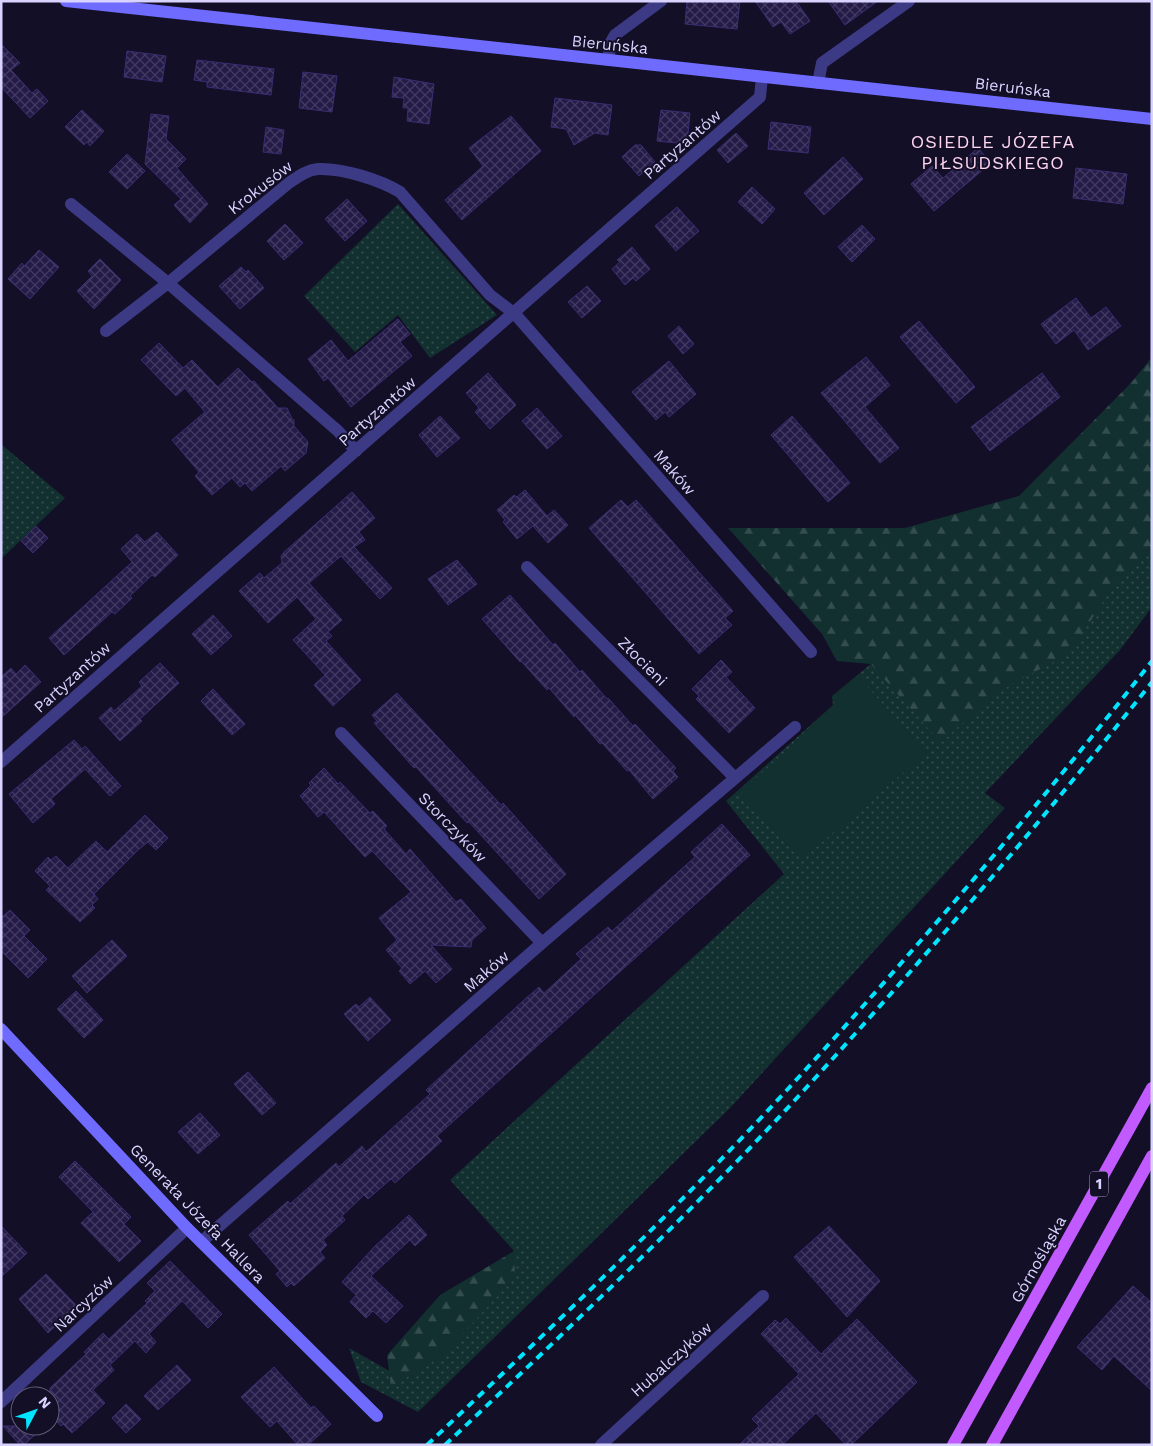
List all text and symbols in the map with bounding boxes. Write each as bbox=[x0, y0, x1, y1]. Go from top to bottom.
street label: Bieruńska bbox=[571, 31, 649, 58]
street label: Bieruńska bbox=[974, 73, 1052, 102]
street label: Partyzantów bbox=[640, 106, 725, 183]
district label: OSIEDLE JÓZEFA PIŁSUDSKIEGO bbox=[911, 131, 1075, 173]
street label: Krokusów bbox=[224, 156, 296, 218]
street label: Partyzantów bbox=[335, 373, 420, 450]
street label: Maków bbox=[650, 446, 700, 499]
street label: Złocieni bbox=[614, 633, 671, 690]
street label: Partyzantów bbox=[30, 638, 115, 717]
street label: Storczyków bbox=[415, 788, 491, 866]
street label: Maków bbox=[460, 946, 513, 996]
street label: Generała Józefa Hallera bbox=[126, 1140, 269, 1287]
road number: 1 bbox=[1090, 1172, 1108, 1196]
street label: Górnośląska bbox=[1007, 1213, 1070, 1306]
street label: Narcyzów bbox=[49, 1271, 117, 1336]
street label: Hubalczyków bbox=[627, 1318, 716, 1401]
north arrow bbox=[10, 1386, 60, 1436]
text: N bbox=[35, 1393, 54, 1412]

